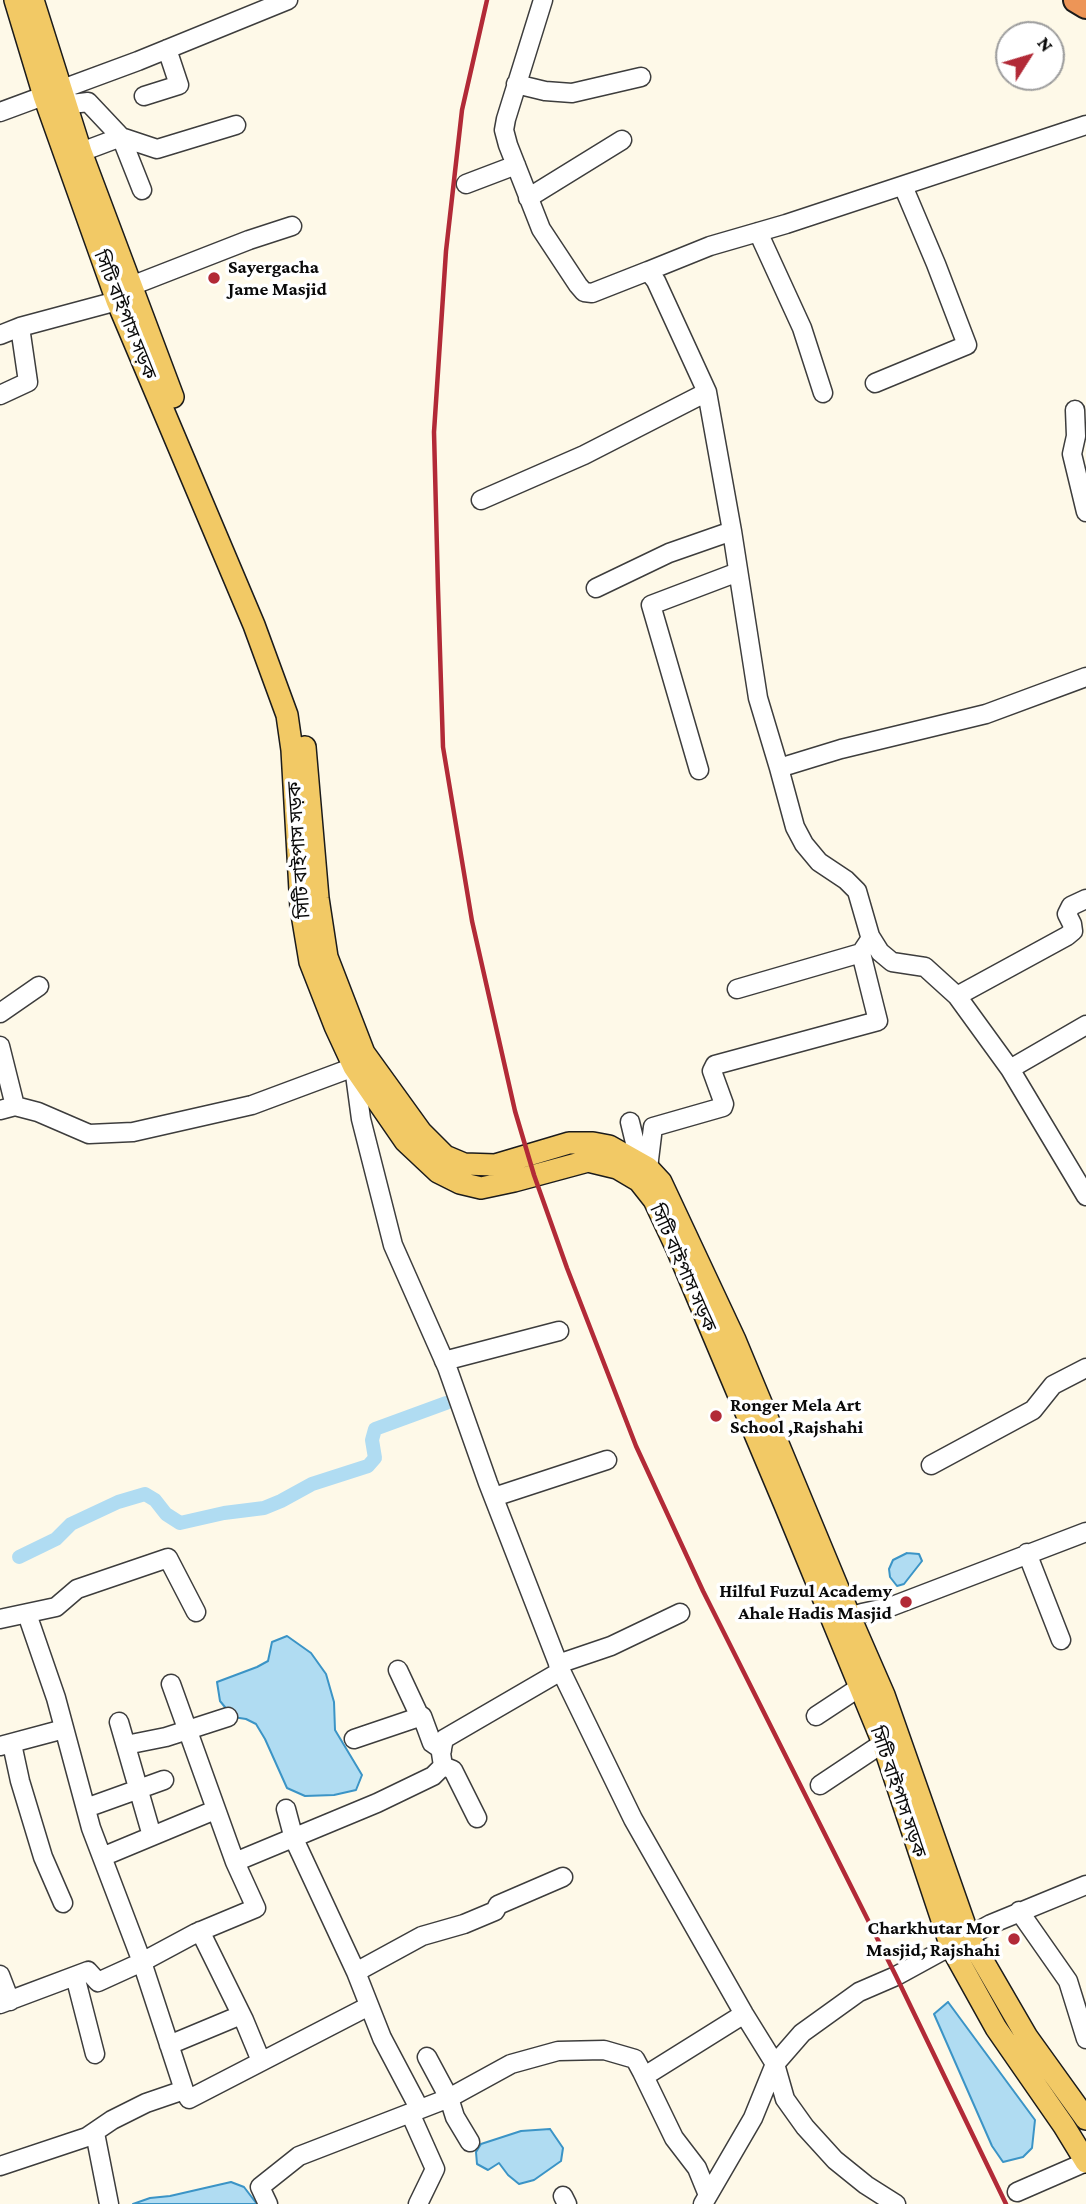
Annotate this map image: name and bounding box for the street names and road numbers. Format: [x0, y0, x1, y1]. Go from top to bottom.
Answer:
street label: সিটি বাইপাস সড়ক [89, 247, 161, 383]
street label: সিটি বাইপাস সড়ক [283, 781, 315, 919]
street label: সিটি বাইপাস সড়ক [645, 1201, 721, 1335]
street label: সিটি বাইপাস সড়ক [865, 1723, 931, 1861]

